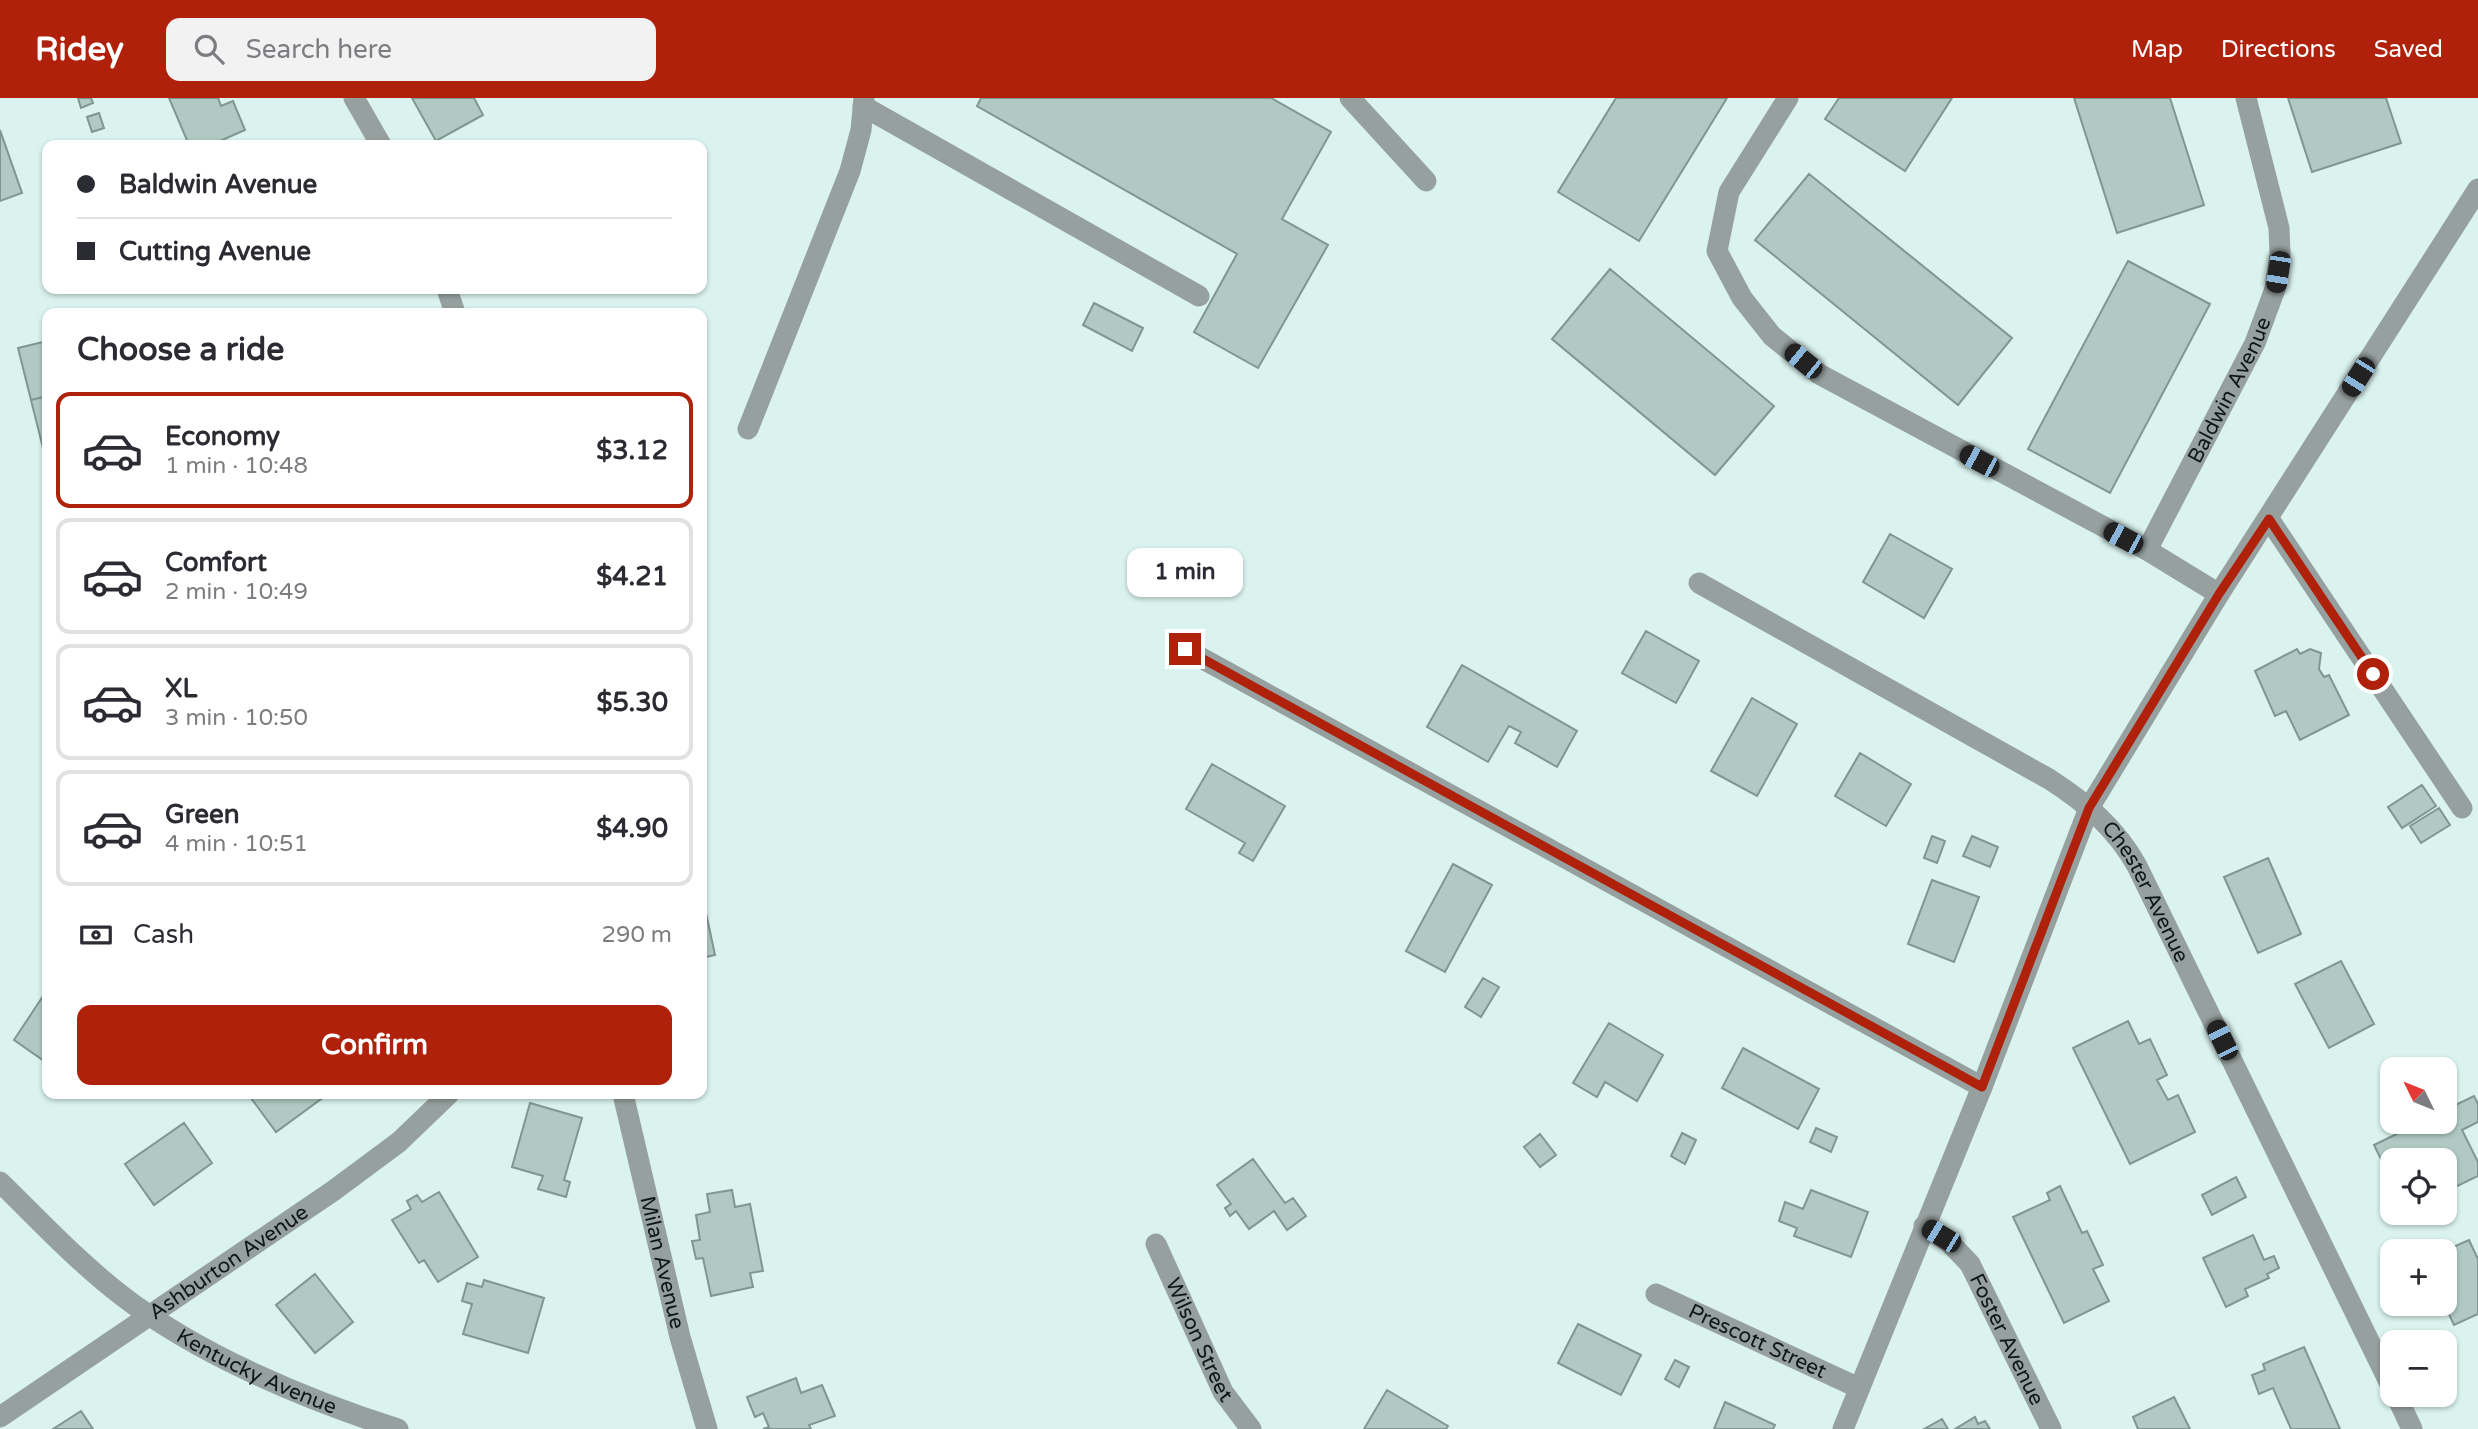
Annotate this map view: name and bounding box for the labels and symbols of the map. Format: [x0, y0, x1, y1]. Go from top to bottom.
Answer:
car [2265, 250, 2292, 294]
street label: Baldwin Avenue [2182, 314, 2276, 467]
car [1781, 340, 1826, 382]
car [2338, 354, 2379, 400]
car [1956, 442, 2003, 480]
car [2100, 519, 2147, 557]
callout: 1 min [1127, 547, 1243, 596]
route end [1169, 633, 1201, 665]
route start [2357, 658, 2389, 690]
street label: Chester Avenue [2097, 816, 2195, 967]
car [2204, 1017, 2241, 1063]
north arrow [2380, 1057, 2457, 1134]
street label: Milan Avenue [635, 1193, 690, 1332]
street label: Ashburton Avenue [144, 1199, 313, 1325]
car [1918, 1216, 1965, 1256]
street label: Foster Avenue [1964, 1270, 2050, 1409]
street label: Wilson Street [1161, 1274, 1238, 1407]
street label: Prescott Street [1685, 1298, 1831, 1384]
street label: Kentucky Avenue [172, 1323, 340, 1419]

